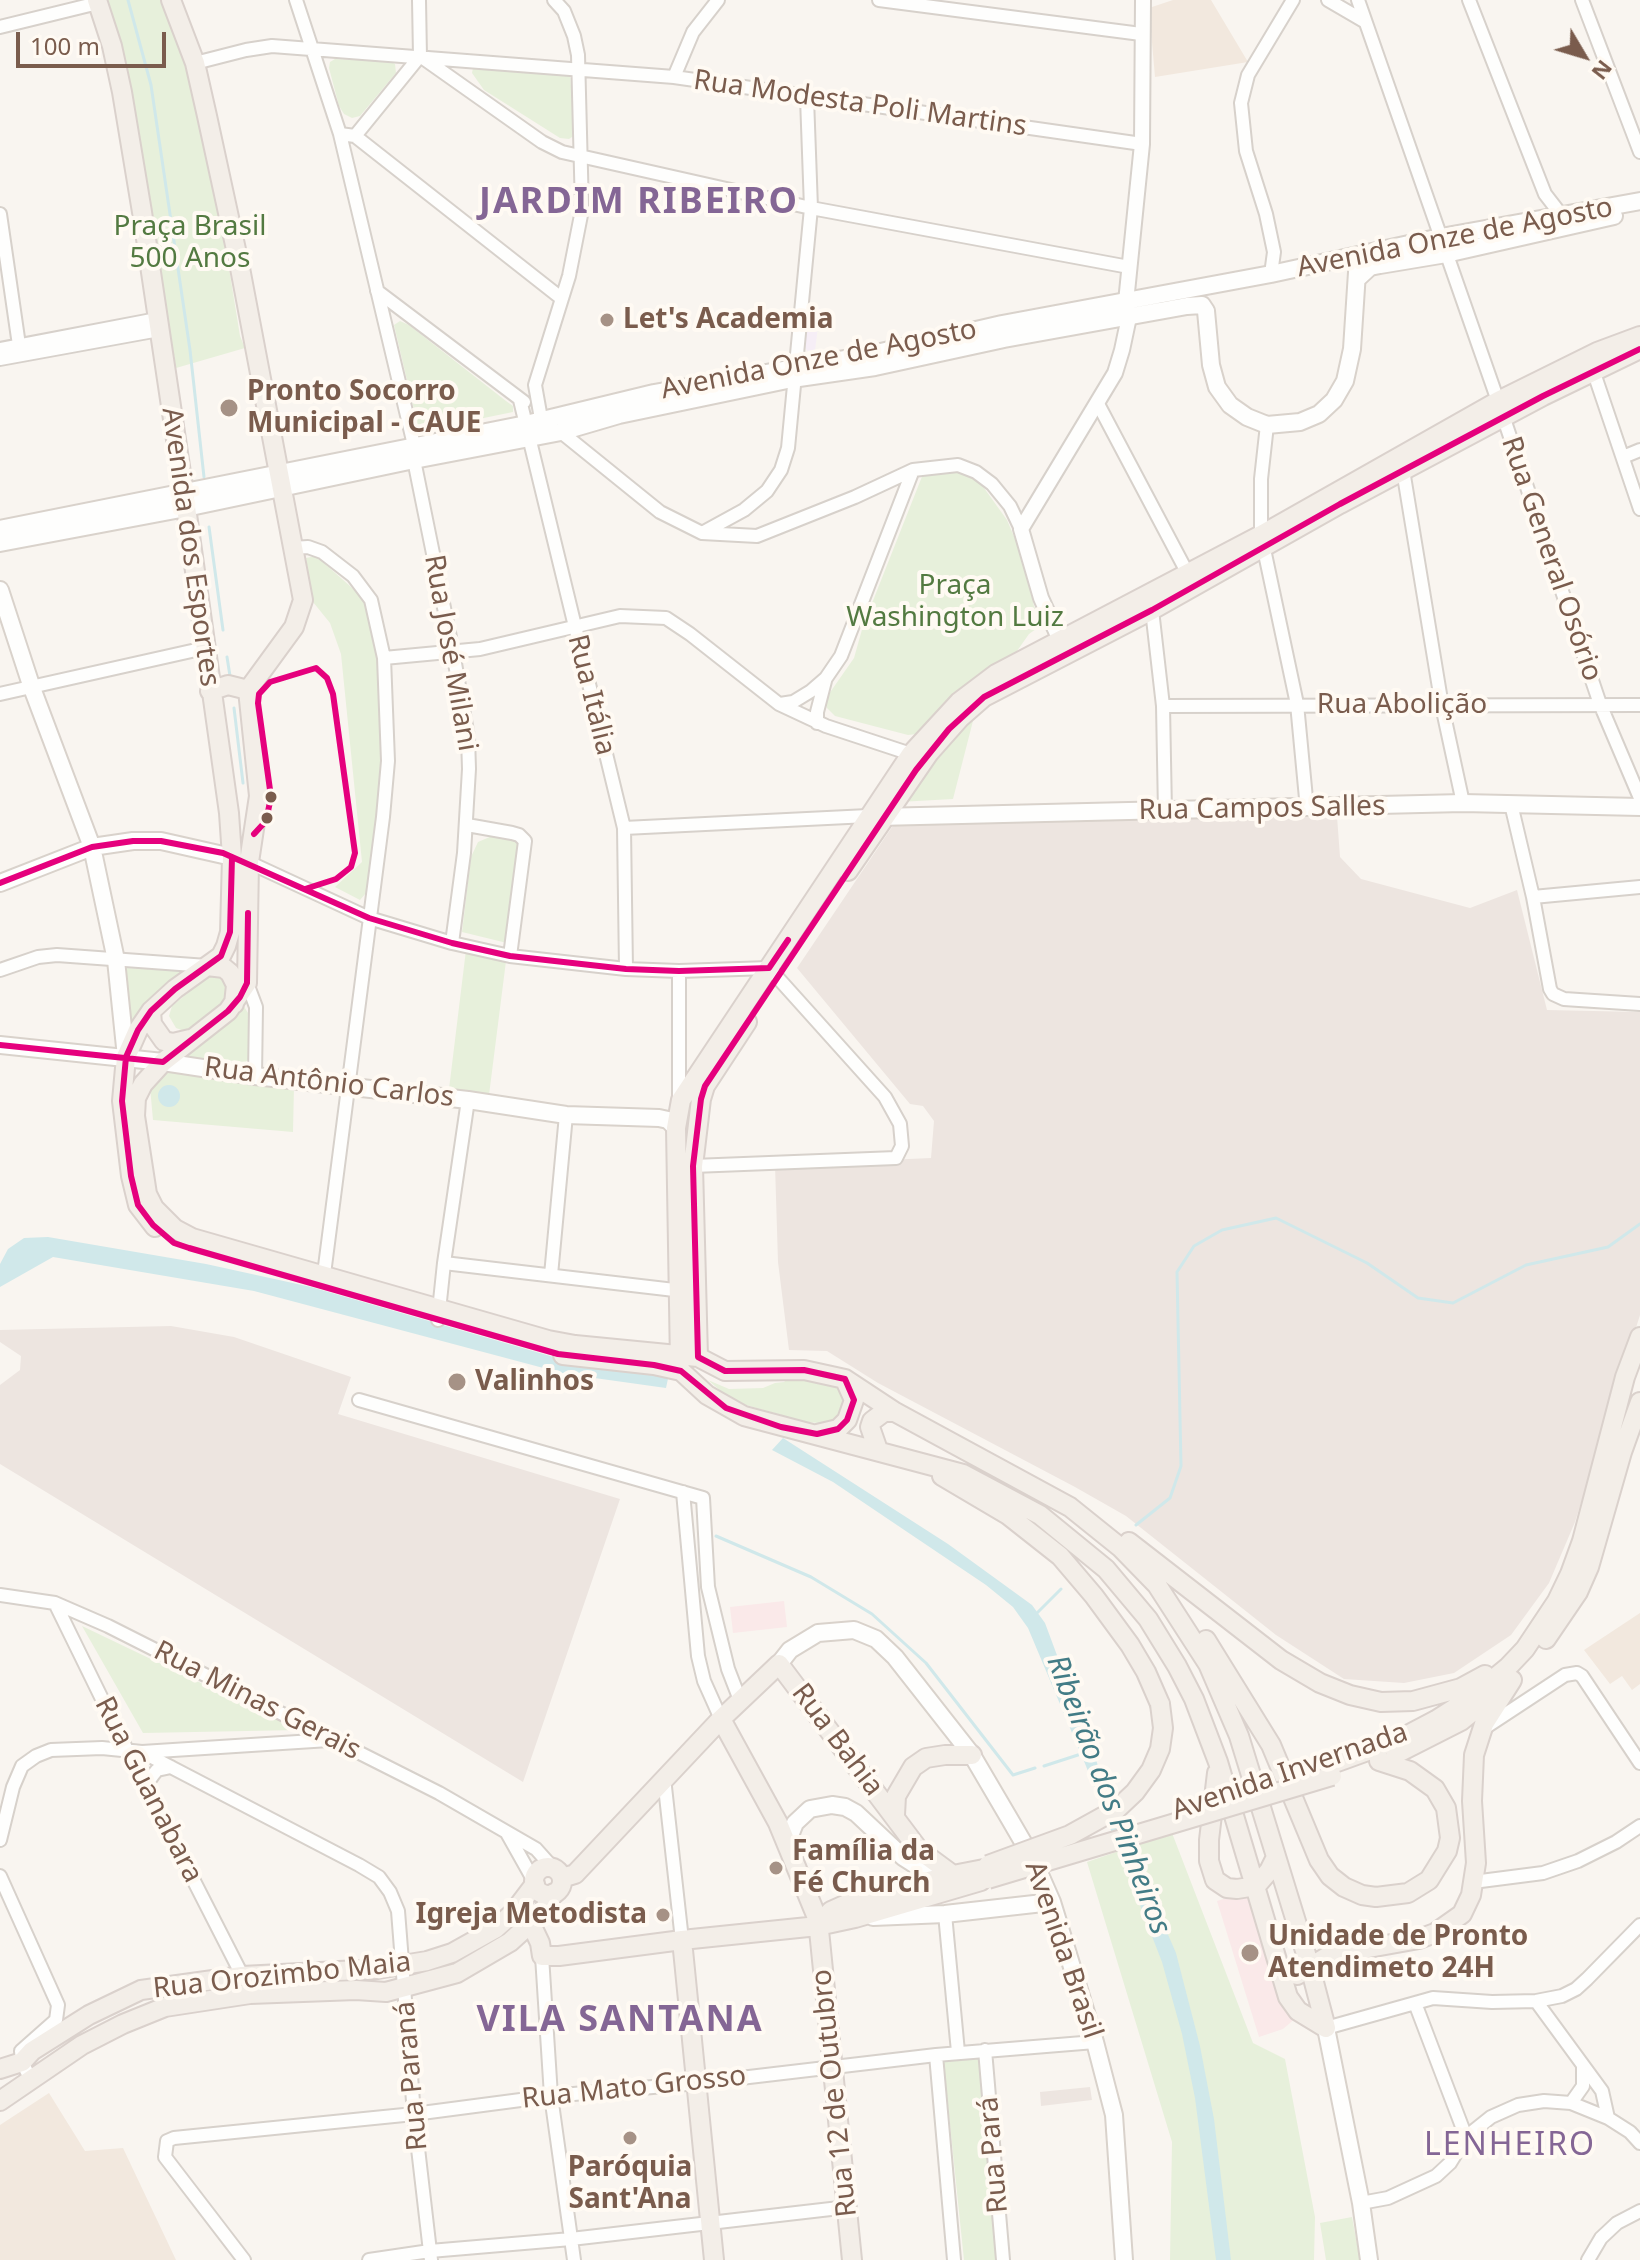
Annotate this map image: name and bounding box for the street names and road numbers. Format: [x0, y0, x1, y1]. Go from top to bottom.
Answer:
street label: Rua Modesta Poli Martins [691, 64, 1029, 144]
street label: Avenida Onze de Agosto [1294, 191, 1616, 285]
street label: Avenida Onze de Agosto [658, 313, 980, 407]
street label: Avenida dos Esportes [154, 405, 226, 689]
street label: Rua General Osório [1493, 432, 1609, 686]
street label: Rua José Milani [416, 552, 484, 754]
street label: Rua Itália [560, 631, 622, 759]
street label: Rua Abolição [1317, 688, 1487, 722]
street label: Rua Campos Salles [1138, 790, 1386, 828]
street label: Rua Antônio Carlos [202, 1051, 456, 1115]
street label: Rua Minas Gerais [148, 1634, 366, 1768]
street label: Rua Bahia [784, 1677, 890, 1803]
street label: Rua Guanabara [87, 1692, 209, 1888]
street label: Avenida Invernada [1168, 1716, 1412, 1828]
street label: Avenida Brasil [1017, 1857, 1109, 2043]
street label: Rua Orozimbo Maia [151, 1946, 413, 2006]
street label: Rua 12 de Outubro [805, 1967, 865, 2219]
street label: Rua Paraná [389, 2000, 435, 2152]
street label: Rua Mato Grosso [520, 2060, 748, 2116]
street label: Rua Pará [972, 2095, 1016, 2215]

